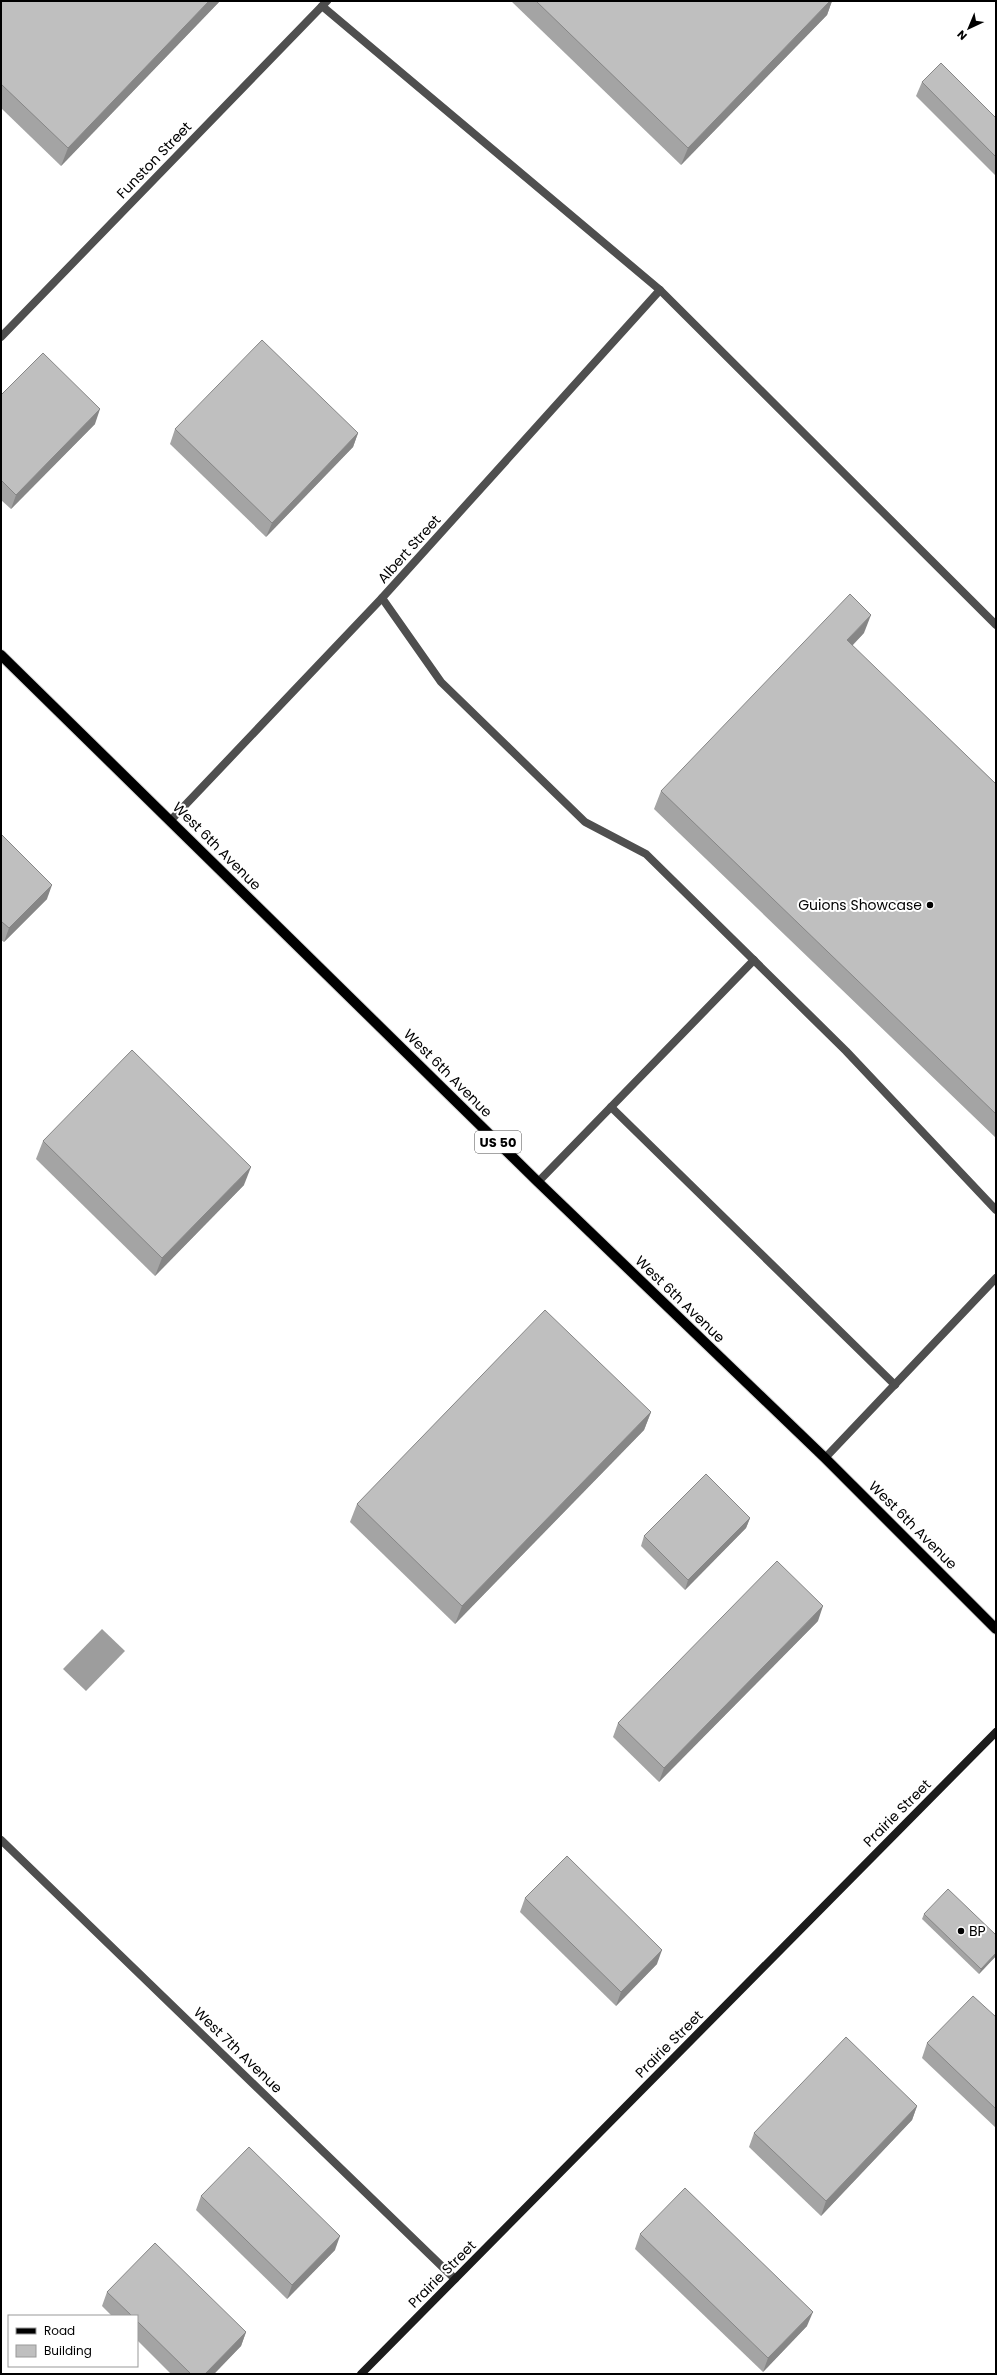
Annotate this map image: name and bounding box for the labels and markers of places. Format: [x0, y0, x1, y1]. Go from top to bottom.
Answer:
place label: Guions Showcase [798, 895, 922, 915]
marker: Guions Showcase [925, 900, 935, 910]
place label: BP [969, 1921, 986, 1941]
marker: BP [956, 1926, 966, 1936]

